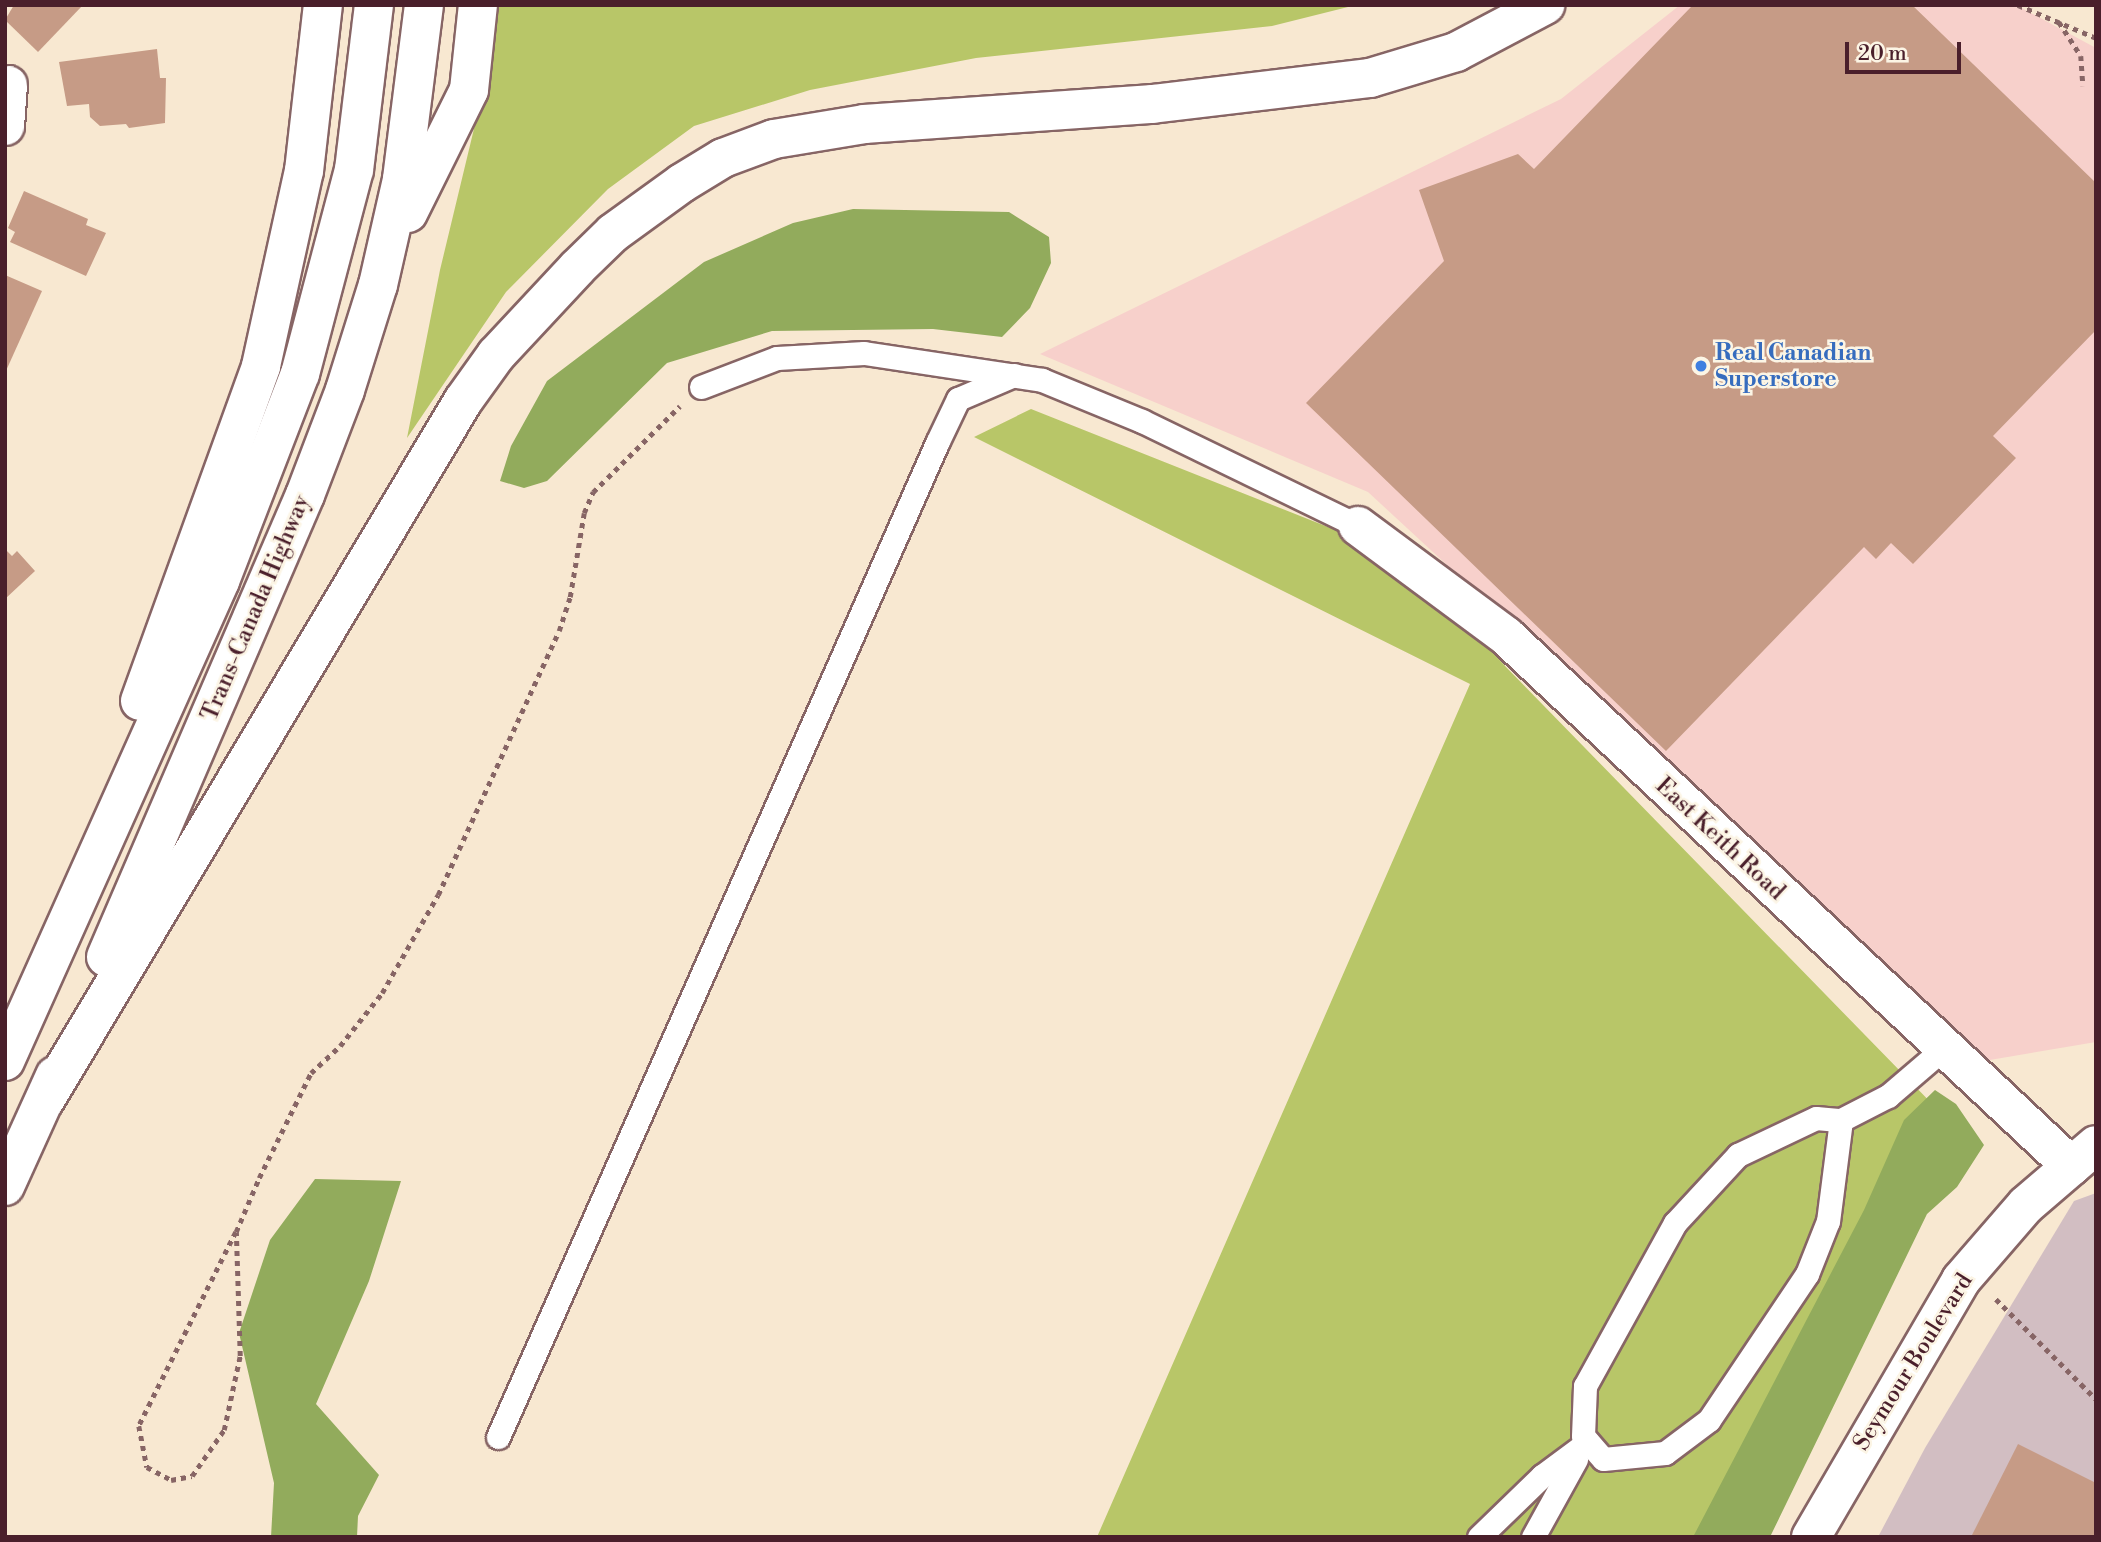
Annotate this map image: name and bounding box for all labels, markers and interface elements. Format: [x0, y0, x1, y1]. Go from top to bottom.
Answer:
scale bar [1849, 28, 1965, 72]
text: 20 m [1858, 41, 1907, 67]
place label: Real Canadian Superstore [1715, 339, 1871, 393]
marker: Real Canadian Superstore [1693, 358, 1709, 374]
street label: Trans-Canada Highway [196, 491, 316, 725]
street label: East Keith Road [1650, 772, 1790, 906]
street label: Seymour Boulevard [1847, 1269, 1979, 1455]

